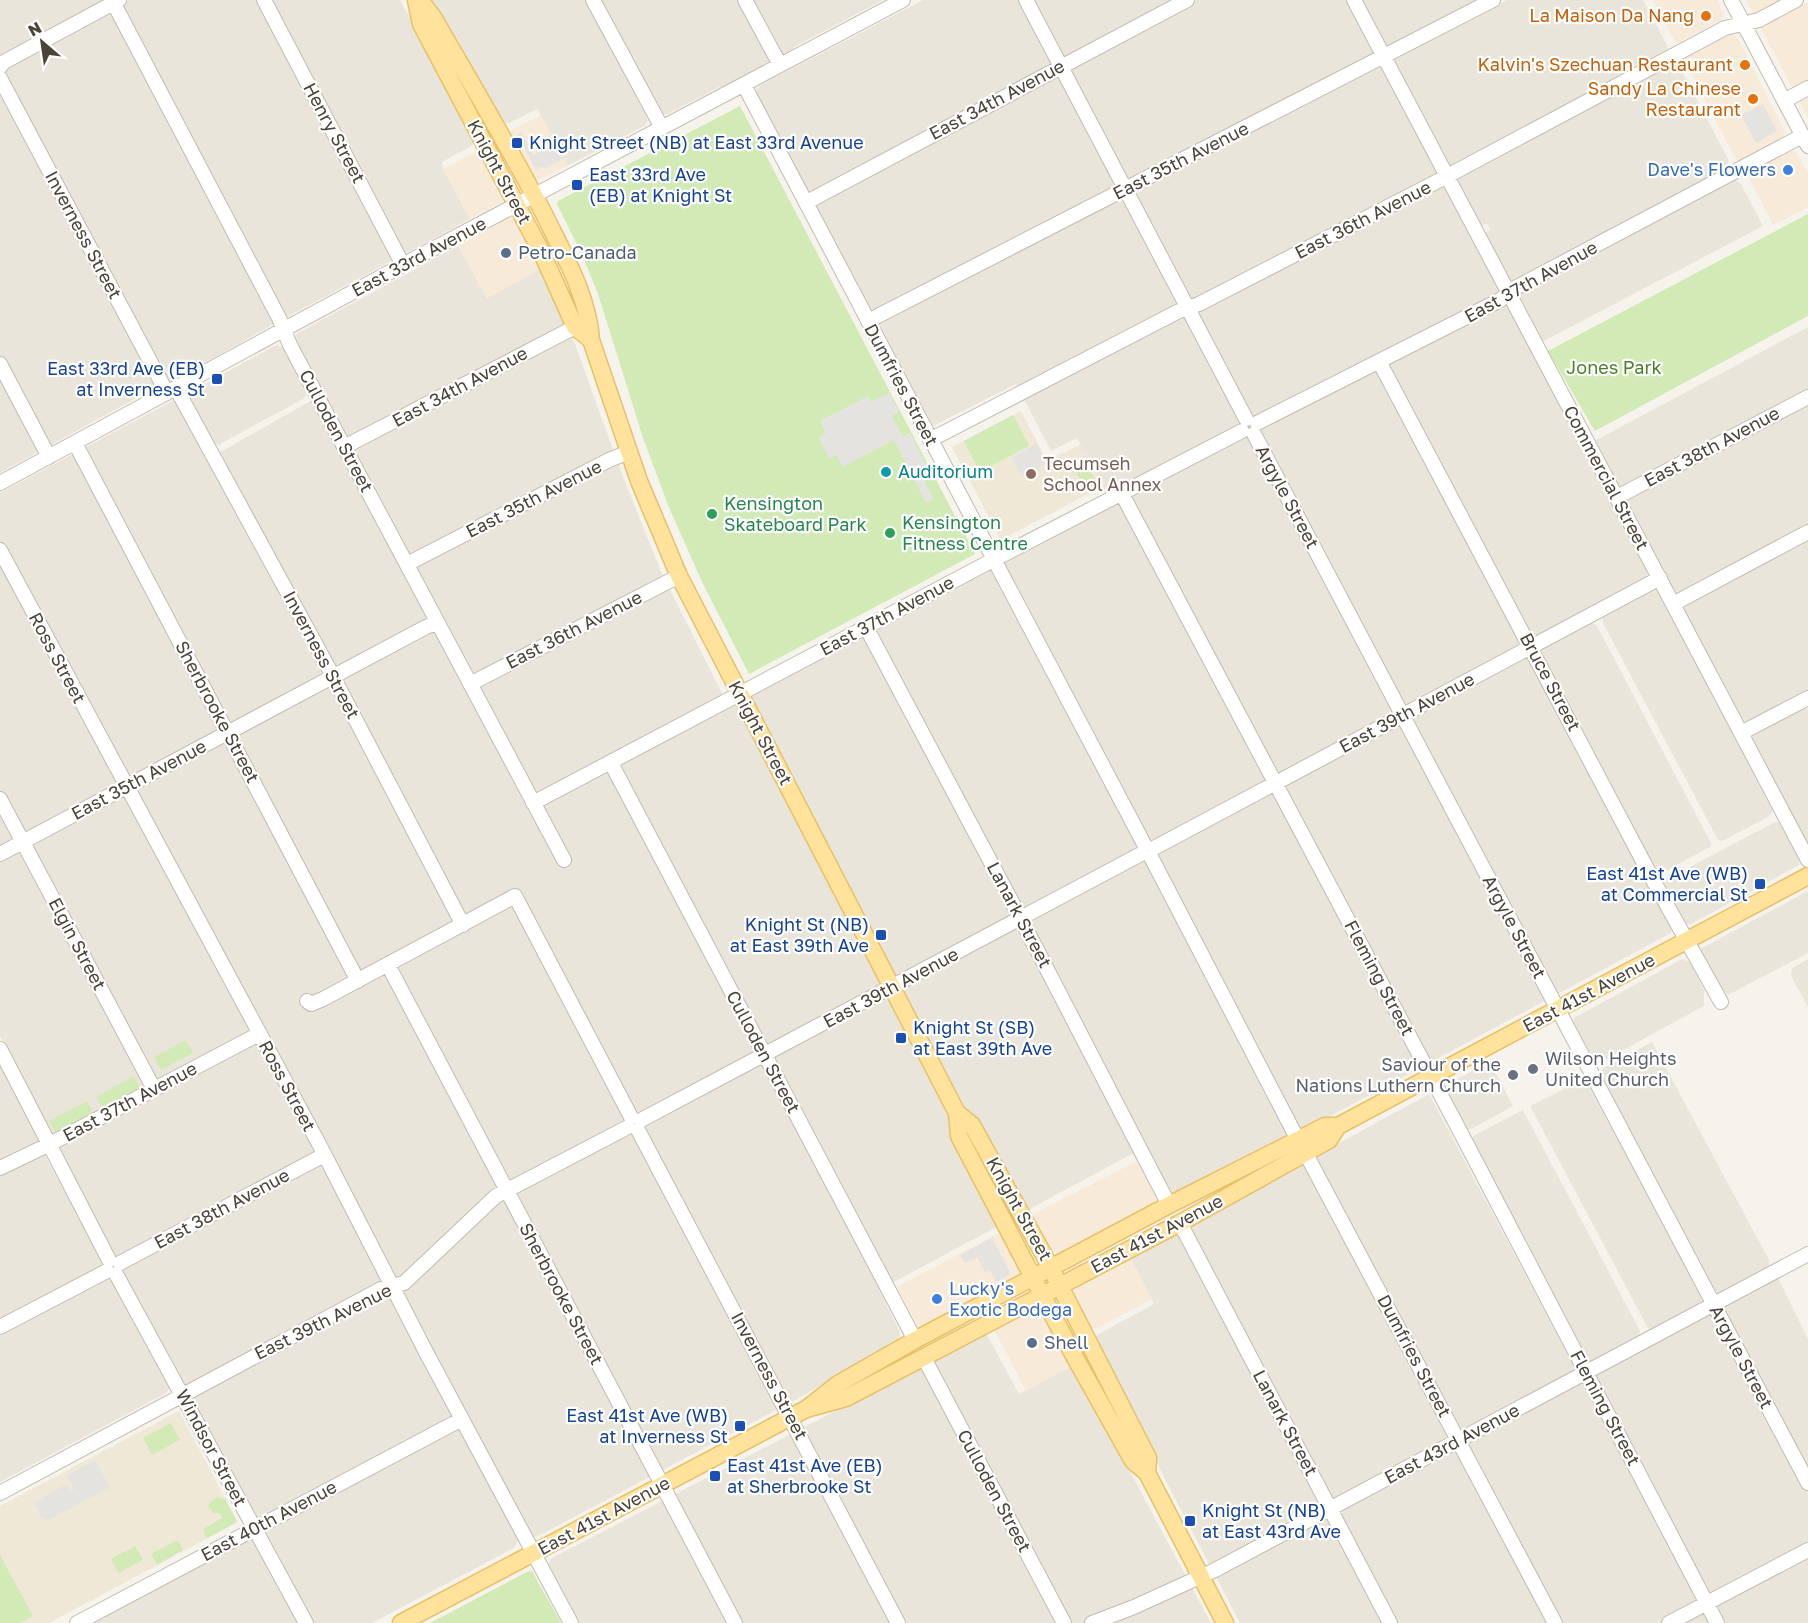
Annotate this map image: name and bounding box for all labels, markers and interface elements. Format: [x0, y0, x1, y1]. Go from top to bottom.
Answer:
place label: La Maison Da Nang [1529, 4, 1694, 26]
marker: La Maison Da Nang [1699, 9, 1713, 23]
north arrow [12, 12, 72, 72]
text: N [25, 17, 45, 41]
place label: Kalvin's Szechuan Restaurant [1478, 53, 1733, 75]
street label: East 34th Avenue [925, 54, 1068, 144]
marker: Kalvin's Szechuan Restaurant [1738, 58, 1752, 72]
place label: Sandy La Chinese Restaurant [1588, 77, 1741, 120]
street label: Henry Street [299, 79, 371, 187]
marker: Sandy La Chinese Restaurant [1746, 92, 1760, 106]
street label: Knight Street [463, 115, 537, 228]
street label: East 35th Avenue [1109, 116, 1252, 204]
place label: Knight Street (NB) at East 33rd Avenue [529, 131, 864, 153]
marker: Knight Street (NB) at East 33rd Avenue [510, 136, 524, 150]
place label: Dave's Flowers [1647, 158, 1776, 180]
place label: East 33rd Ave (EB) at Knight St [589, 163, 732, 206]
marker: Dave's Flowers [1781, 163, 1795, 177]
street label: Inverness Street [41, 167, 127, 302]
street label: East 36th Avenue [1291, 175, 1434, 263]
marker: East 33rd Ave (EB) at Knight St [570, 178, 584, 192]
street label: East 33rd Avenue [347, 211, 490, 301]
street label: East 37th Avenue [1460, 235, 1601, 327]
place label: Petro-Canada [518, 241, 637, 263]
marker: Petro-Canada [499, 246, 513, 260]
street label: Dumfries Street [860, 320, 943, 450]
street label: East 34th Avenue [388, 341, 531, 431]
park label: Jones Park [1566, 356, 1662, 378]
place label: East 33rd Ave (EB) at Inverness St [47, 357, 205, 400]
street label: Culloden Street [295, 365, 378, 496]
marker: East 33rd Ave (EB) at Inverness St [210, 372, 224, 386]
street label: Commercial Street [1559, 401, 1654, 554]
street label: East 38th Avenue [1640, 401, 1783, 491]
street label: Argyle Street [1251, 441, 1324, 552]
place label: Tecumseh School Annex [1043, 452, 1162, 495]
street label: East 35th Avenue [462, 454, 605, 542]
place label: Auditorium [898, 460, 993, 482]
marker: Auditorium [879, 465, 893, 479]
marker: Tecumseh School Annex [1024, 467, 1038, 481]
place label: Kensington Skateboard Park [724, 492, 867, 535]
marker: Kensington Skateboard Park [705, 507, 719, 521]
place label: Kensington Fitness Centre [902, 511, 1028, 554]
marker: Kensington Fitness Centre [883, 526, 897, 540]
street label: East 37th Avenue [816, 571, 957, 660]
street label: East 36th Avenue [502, 585, 645, 673]
street label: Inverness Street [279, 587, 365, 722]
street label: Ross Street [25, 608, 91, 707]
street label: Bruce Street [1516, 629, 1586, 734]
street label: Sherbrooke Street [171, 637, 265, 786]
street label: East 39th Avenue [1335, 667, 1478, 757]
street label: Knight Street [724, 676, 798, 789]
street label: East 35th Avenue [67, 734, 210, 824]
street label: Lanark Street [983, 858, 1057, 971]
place label: East 41st Ave (WB) at Commercial St [1586, 862, 1748, 905]
street label: Argyle Street [1478, 871, 1551, 982]
marker: East 41st Ave (WB) at Commercial St [1753, 877, 1767, 891]
street label: Elgin Street [44, 894, 111, 993]
place label: Knight St (NB) at East 39th Ave [730, 913, 869, 956]
street label: Fleming Street [1340, 916, 1420, 1039]
marker: Knight St (NB) at East 39th Ave [874, 928, 888, 942]
street label: East 39th Avenue [819, 942, 962, 1032]
street label: East 41st Avenue [1519, 948, 1658, 1036]
street label: Culloden Street [722, 986, 805, 1117]
place label: Knight St (SB) at East 39th Ave [913, 1016, 1052, 1059]
marker: Knight St (SB) at East 39th Ave [894, 1031, 908, 1045]
street label: Ross Street [255, 1036, 321, 1135]
place label: Wilson Heights United Church [1545, 1047, 1676, 1090]
place label: Saviour of the Nations Luthern Church [1295, 1053, 1501, 1096]
street label: East 37th Avenue [59, 1057, 200, 1146]
marker: Wilson Heights United Church [1526, 1062, 1540, 1076]
marker: Saviour of the Nations Luthern Church [1506, 1068, 1520, 1082]
street label: Knight Street [982, 1153, 1057, 1264]
street label: East 38th Avenue [150, 1163, 293, 1253]
street label: East 41st Avenue [1087, 1189, 1226, 1277]
street label: Sherbrooke Street [515, 1219, 609, 1368]
place label: Lucky's Exotic Bodega [949, 1277, 1072, 1320]
street label: East 39th Avenue [250, 1278, 395, 1364]
street label: Dumfries Street [1373, 1291, 1456, 1421]
marker: Lucky's Exotic Bodega [930, 1292, 944, 1306]
street label: Argyle Street [1705, 1301, 1778, 1412]
street label: Inverness Street [727, 1308, 813, 1443]
place label: Shell [1044, 1331, 1089, 1353]
marker: Shell [1025, 1336, 1039, 1350]
street label: Fleming Street [1566, 1346, 1646, 1469]
street label: Lanark Street [1249, 1366, 1323, 1479]
street label: Windsor Street [172, 1385, 252, 1510]
street label: East 43rd Avenue [1380, 1398, 1523, 1488]
place label: East 41st Ave (WB) at Inverness St [566, 1404, 728, 1447]
marker: East 41st Ave (WB) at Inverness St [733, 1419, 747, 1433]
street label: Culloden Street [953, 1425, 1036, 1556]
place label: East 41st Ave (EB) at Sherbrooke St [727, 1454, 883, 1497]
marker: East 41st Ave (EB) at Sherbrooke St [708, 1469, 722, 1483]
street label: East 41st Avenue [534, 1471, 673, 1559]
street label: East 40th Avenue [197, 1475, 340, 1565]
place label: Knight St (NB) at East 43rd Ave [1202, 1499, 1341, 1542]
marker: Knight St (NB) at East 43rd Ave [1183, 1514, 1197, 1528]

